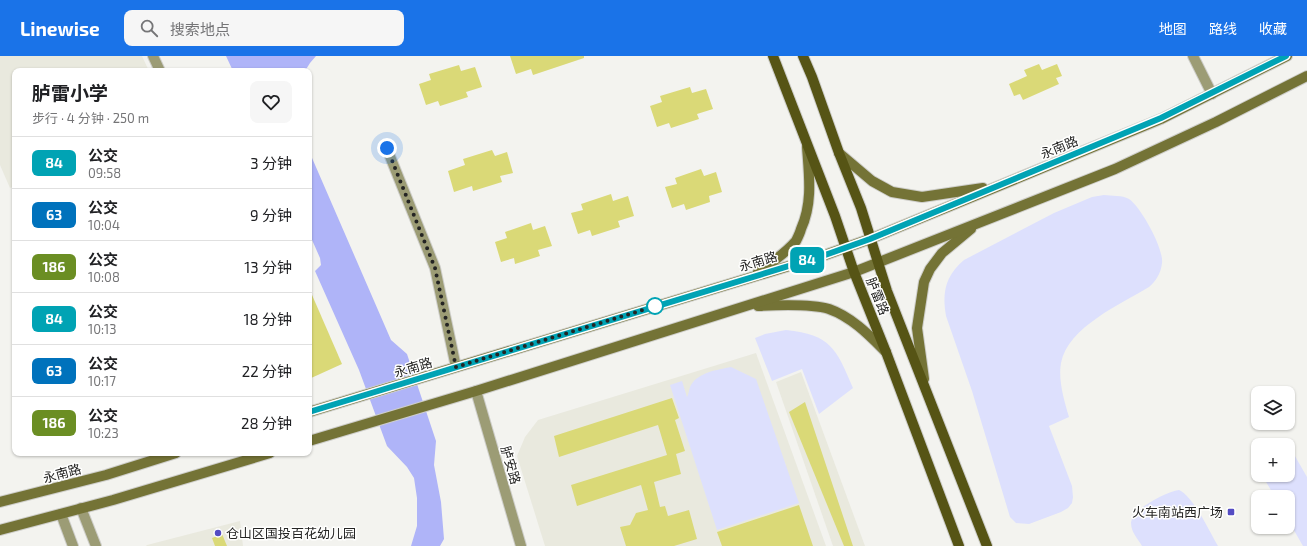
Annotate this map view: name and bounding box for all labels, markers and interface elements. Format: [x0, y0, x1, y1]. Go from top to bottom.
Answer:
search box [124, 10, 404, 46]
text: Linewise [20, 17, 100, 40]
icon: search [138, 17, 160, 39]
text: 搜索地点 [170, 20, 230, 38]
text: 地图 [1159, 20, 1187, 37]
text: 路线 [1209, 20, 1237, 37]
text: 收藏 [1259, 20, 1287, 37]
text: 胪雷小学 [32, 81, 108, 104]
button: heart [250, 81, 292, 123]
text: 步行 · 4 分钟 · 250 m [32, 110, 149, 126]
street label: 永南路 [1038, 132, 1080, 162]
your location [377, 138, 397, 158]
text: 公交 [88, 146, 118, 164]
text: 84 [45, 154, 63, 171]
text: 3 分钟 [250, 154, 292, 172]
text: 09:58 [88, 165, 121, 181]
text: 公交 [88, 198, 118, 216]
text: 63 [46, 206, 62, 223]
text: 9 分钟 [250, 206, 292, 224]
text: 10:04 [88, 217, 120, 233]
line badge: 84 [789, 247, 825, 273]
street label: 永南路 [737, 248, 779, 274]
text: 公交 [88, 250, 118, 268]
text: 84 [798, 251, 816, 268]
text: 186 [42, 258, 66, 275]
text: 13 分钟 [244, 258, 292, 276]
text: 10:08 [88, 269, 120, 285]
street label: 胪雷路 [863, 275, 893, 317]
unlabelled marker [646, 297, 664, 315]
text: 公交 [88, 302, 118, 320]
text: 84 [45, 310, 63, 327]
text: 18 分钟 [244, 310, 292, 328]
text: 10:13 [88, 321, 116, 337]
text: 公交 [88, 354, 118, 372]
street label: 永南路 [392, 354, 434, 380]
text: 63 [46, 362, 62, 379]
text: 22 分钟 [242, 362, 292, 380]
text: 10:17 [88, 373, 116, 389]
map controls [1251, 386, 1295, 534]
button: layers [1251, 386, 1295, 430]
text: 公交 [88, 406, 118, 424]
text: 186 [42, 414, 66, 431]
text: 28 分钟 [241, 414, 292, 432]
text: 10:23 [88, 425, 119, 441]
button: + [1251, 438, 1295, 482]
street label: 胪安路 [498, 444, 524, 486]
street label: 永南路 [41, 460, 83, 486]
button: − [1251, 490, 1295, 534]
place label: 火车南站西广场 [1132, 504, 1223, 520]
marker: 火车南站西广场 [1226, 507, 1236, 517]
place label: 仓山区国投百花幼儿园 [226, 525, 356, 541]
marker: 仓山区国投百花幼儿园 [213, 528, 223, 538]

